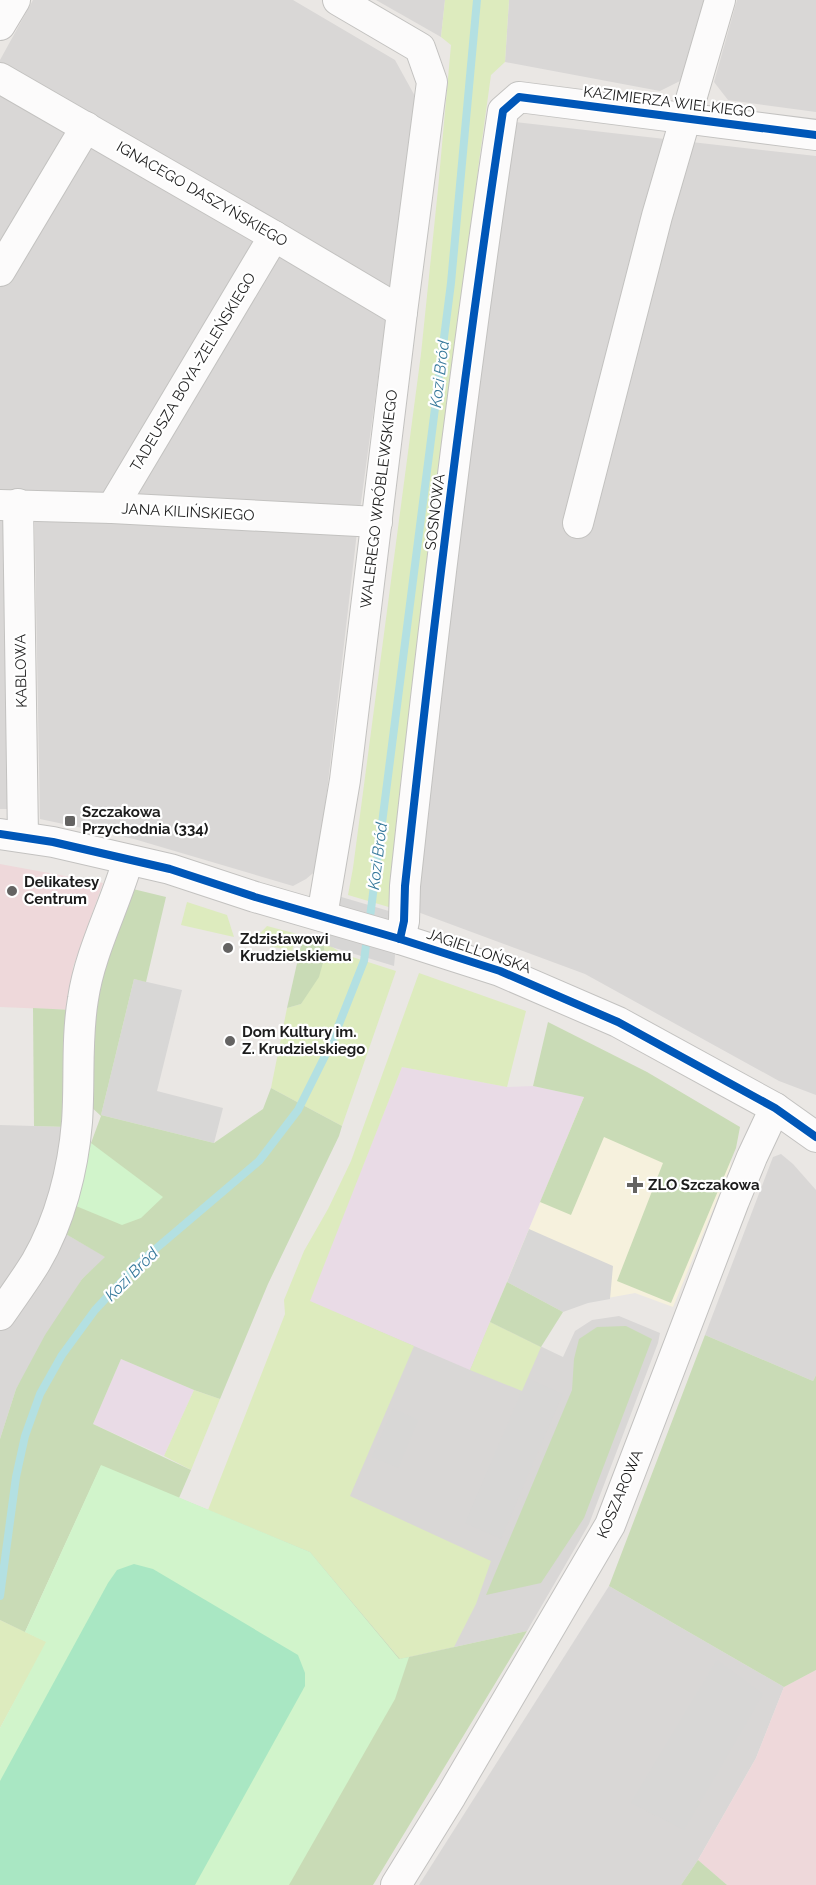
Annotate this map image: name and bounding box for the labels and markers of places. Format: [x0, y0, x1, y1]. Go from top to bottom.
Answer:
place label: Szczakowa Przychodnia (334) [82, 803, 209, 838]
marker: Szczakowa Przychodnia (334) [63, 814, 77, 828]
place label: Delikatesy Centrum [24, 873, 100, 908]
marker: Delikatesy Centrum [5, 884, 19, 898]
place label: Zdzisławowi Krudzielskiemu [240, 930, 352, 965]
marker: Zdzisławowi Krudzielskiemu [221, 941, 235, 955]
place label: Dom Kultury im. Z. Krudzielskiego [242, 1023, 365, 1058]
marker: Dom Kultury im. Z. Krudzielskiego [223, 1034, 237, 1048]
marker: ZLO Szczakowa [626, 1176, 644, 1194]
place label: ZLO Szczakowa [648, 1176, 760, 1194]

